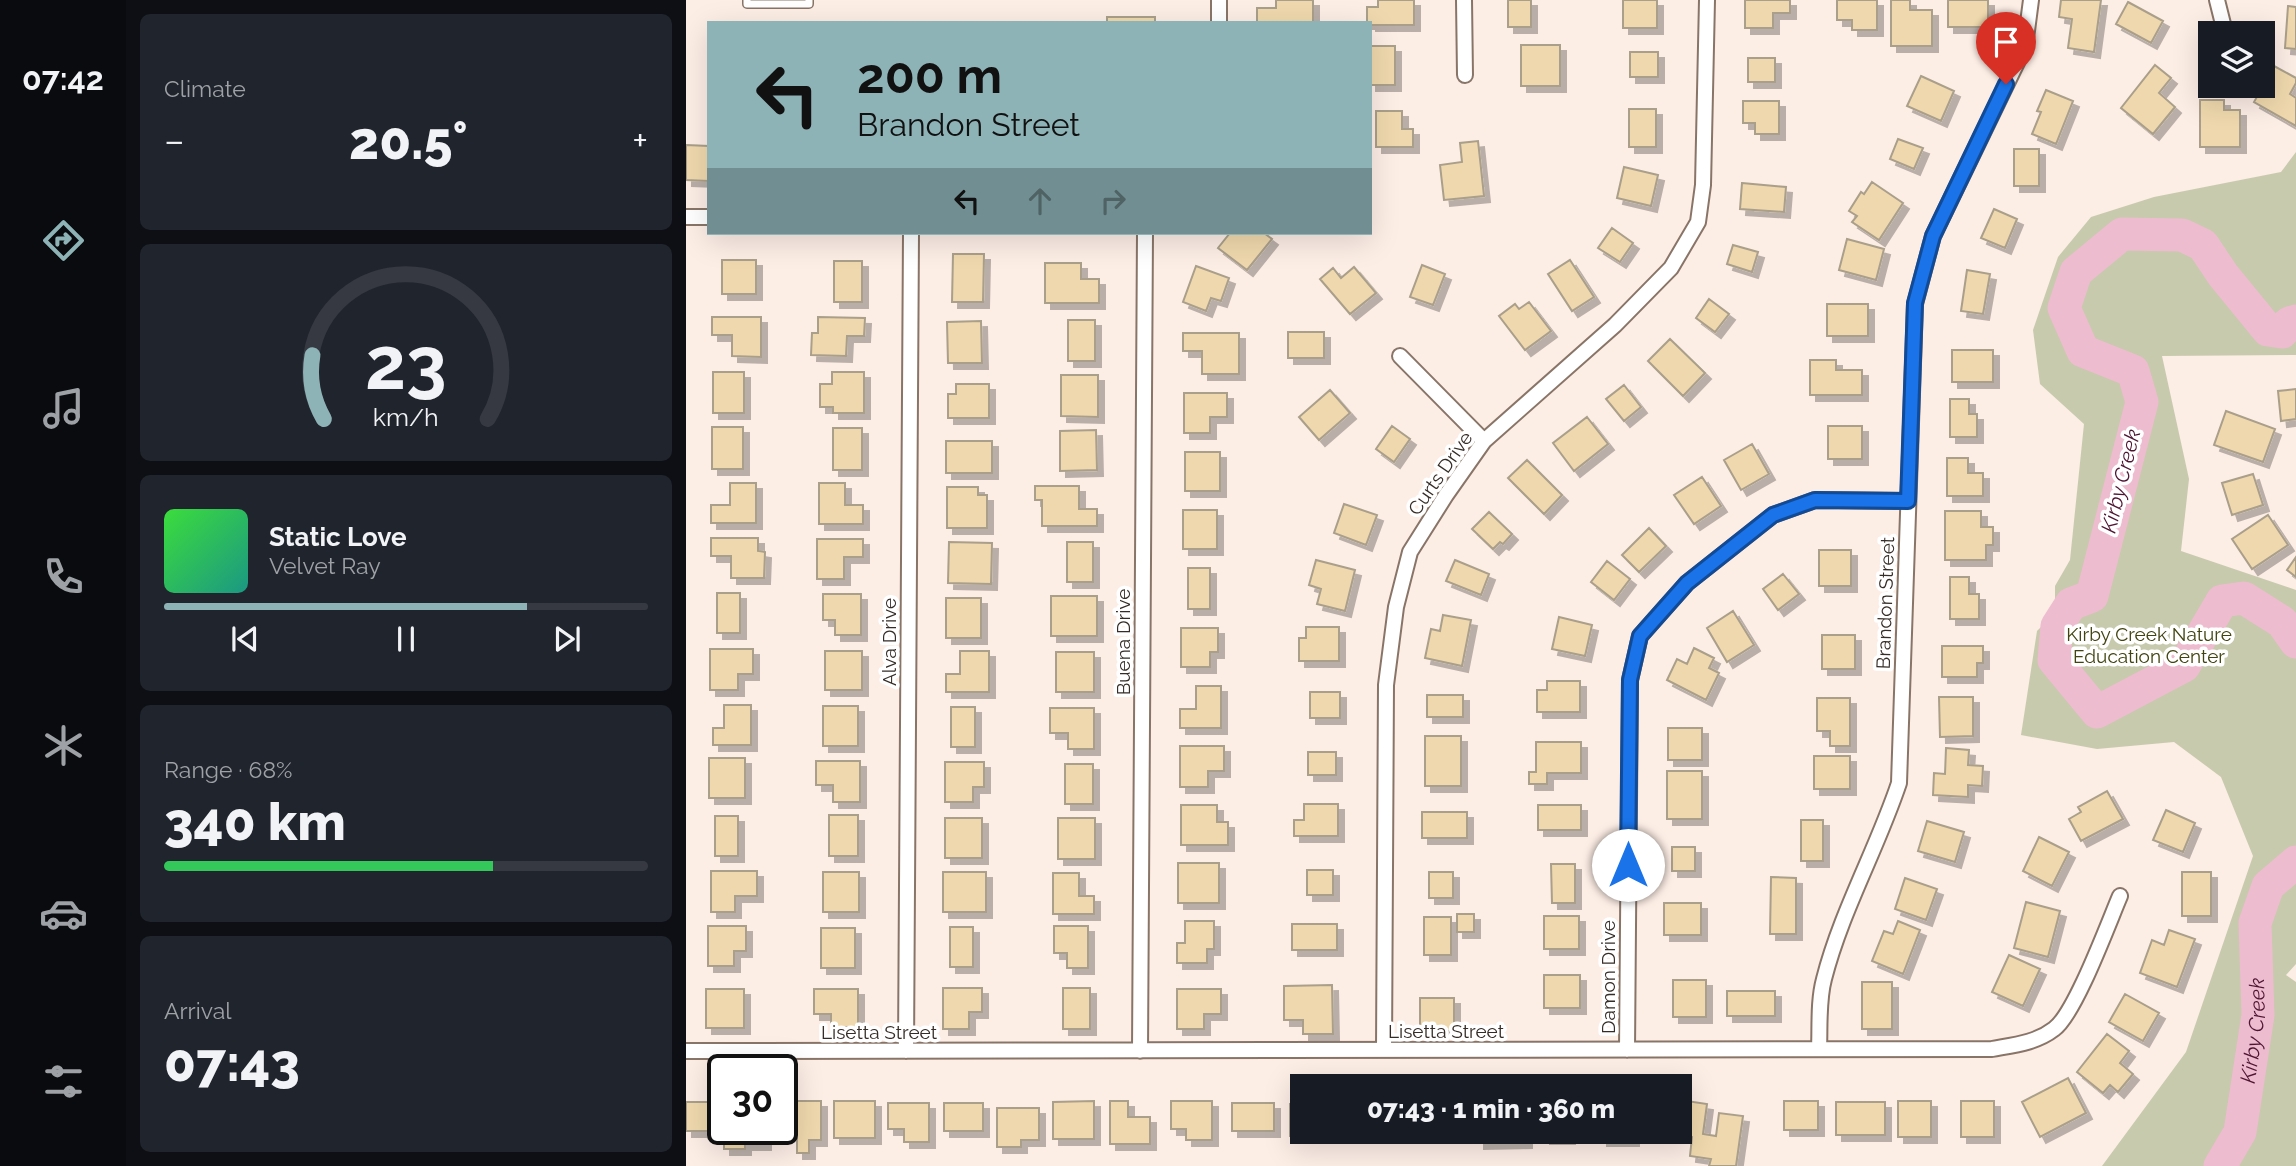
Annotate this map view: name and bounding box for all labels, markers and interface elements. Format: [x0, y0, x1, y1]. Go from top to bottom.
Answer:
pin [1976, 12.0, 2036, 84]
map controls [2198, 21, 2275, 98]
button: layers [2198, 21, 2275, 98]
icon: arrive [1987, 23, 2025, 61]
text: 200 m [857, 47, 1002, 104]
icon: left [742, 49, 833, 140]
text: 07:42 [22, 60, 104, 97]
text: Climate [164, 75, 246, 102]
text: Brandon Street [857, 106, 1080, 143]
text: 20.5° [349, 110, 468, 171]
text: − [164, 118, 184, 163]
text: + [632, 118, 648, 163]
icon: left [948, 182, 986, 220]
icon: ahead [1021, 182, 1059, 220]
icon: right [1094, 182, 1132, 220]
icon: directions [39, 216, 88, 265]
text: 23 [365, 321, 447, 406]
icon: music [39, 384, 88, 433]
text: km/h [373, 401, 439, 431]
water label: Kirby Creek [2096, 426, 2145, 535]
street label: Curts Drive [1403, 427, 1477, 519]
text: Static Love [269, 522, 407, 552]
street label: Brandon Street [1872, 536, 1898, 670]
icon: phone [39, 552, 88, 601]
text: Velvet Ray [269, 552, 381, 579]
street label: Buena Drive [1112, 589, 1134, 695]
street label: Alva Drive [878, 598, 900, 686]
icon: previous [226, 620, 264, 658]
icon: pause [387, 620, 425, 658]
icon: next [548, 620, 586, 658]
park label: Kirby Creek Nature Education Center [2066, 623, 2232, 667]
icon: climate [39, 721, 88, 770]
text: Range · 68% [164, 756, 293, 783]
text: 340 km [164, 791, 346, 852]
position arrow [1591, 828, 1665, 902]
icon: car [39, 889, 88, 938]
street label: Damon Drive [1597, 920, 1619, 1034]
water label: Kirby Creek [2235, 977, 2270, 1085]
text: Arrival [164, 997, 231, 1024]
street label: Lisetta Street [1388, 1020, 1505, 1042]
street label: Lisetta Street [821, 1021, 938, 1043]
text: 07:43 [164, 1032, 300, 1093]
speed limit sign: 30 [707, 1054, 798, 1145]
icon: filters [39, 1057, 88, 1106]
text: 07:43 · 1 min · 360 m [1367, 1094, 1615, 1124]

